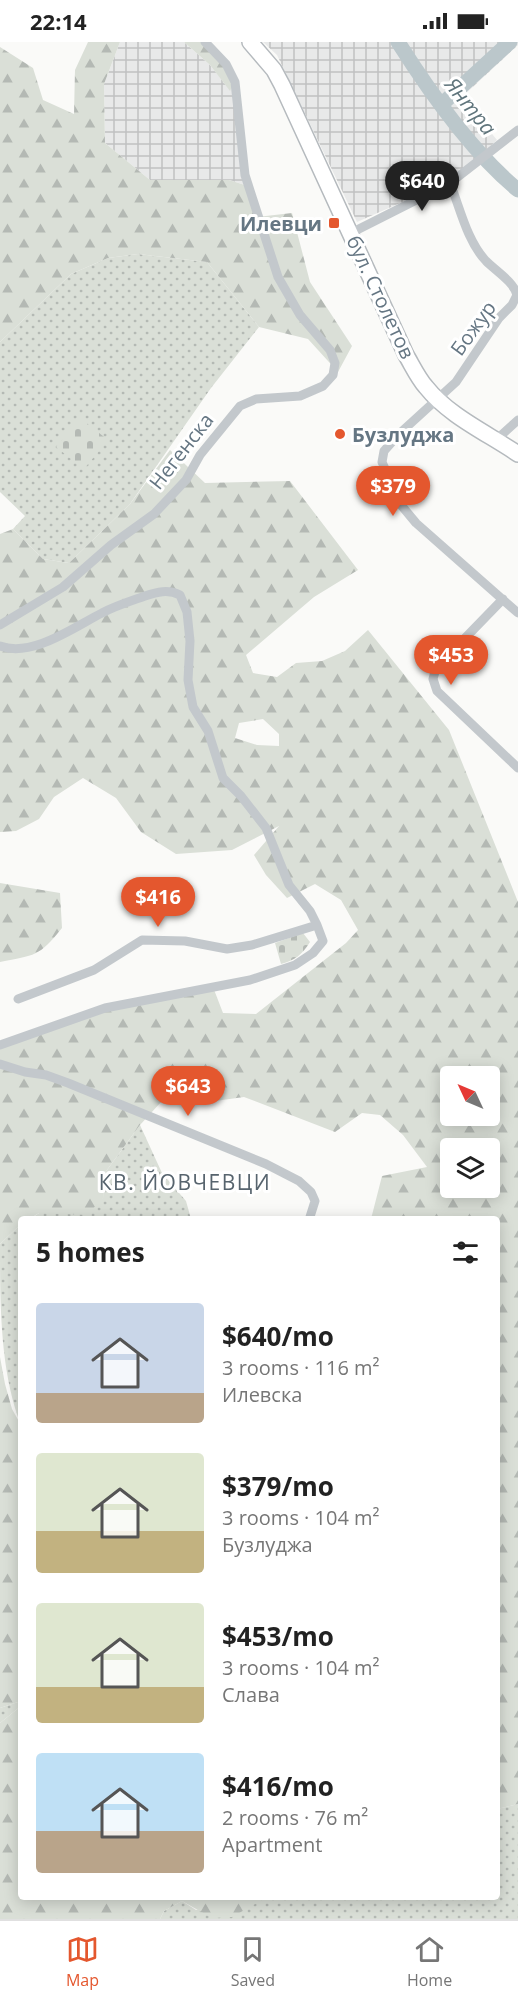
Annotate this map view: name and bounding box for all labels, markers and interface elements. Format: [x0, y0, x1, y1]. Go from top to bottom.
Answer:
text: 22:14 [30, 6, 87, 36]
water label: Янтра [438, 70, 503, 141]
pin: $640 [386, 161, 458, 212]
text: $640 [399, 167, 445, 194]
place label: Илевци [240, 210, 322, 237]
marker: Илевци [327, 216, 341, 230]
street label: бул. Столетов [341, 231, 421, 363]
street label: Божур [444, 295, 502, 361]
street label: Негенска [143, 407, 219, 495]
place label: Бузлуджа [352, 421, 454, 448]
marker: Бузлуджа [333, 427, 347, 441]
pin: $379 [357, 466, 429, 517]
text: $379 [370, 472, 416, 499]
pin: $453 [415, 635, 487, 686]
text: $453 [428, 641, 474, 668]
pin: $416 [122, 877, 194, 928]
text: $416 [135, 883, 181, 910]
pin: $643 [152, 1066, 224, 1117]
north arrow [440, 1066, 500, 1126]
map controls [440, 1066, 500, 1198]
text: $643 [165, 1072, 211, 1099]
button: layers [440, 1138, 500, 1198]
district label: КВ. ЙОВЧЕВЦИ [99, 1168, 271, 1196]
text: 5 homes [36, 1234, 145, 1270]
icon: filters [449, 1236, 482, 1269]
text: $640/mo [222, 1318, 334, 1354]
icon: home [84, 1327, 156, 1399]
text: 3 rooms · 116 m² [222, 1354, 380, 1381]
text: Илевска [222, 1381, 302, 1408]
text: $379/mo [222, 1468, 334, 1504]
icon: home [84, 1477, 156, 1549]
text: 3 rooms · 104 m² [222, 1504, 380, 1531]
text: Бузлуджа [222, 1531, 313, 1558]
text: $453/mo [222, 1618, 334, 1654]
icon: home [84, 1627, 156, 1699]
text: 3 rooms · 104 m² [222, 1654, 380, 1681]
text: Слава [222, 1681, 280, 1708]
text: $416/mo [222, 1768, 334, 1804]
icon: home [84, 1777, 156, 1849]
text: 2 rooms · 76 m² [222, 1804, 368, 1831]
text: Apartment [222, 1831, 322, 1858]
tab: Map [66, 1933, 99, 1991]
tab: Saved [231, 1933, 275, 1991]
tab: Home [407, 1933, 452, 1991]

